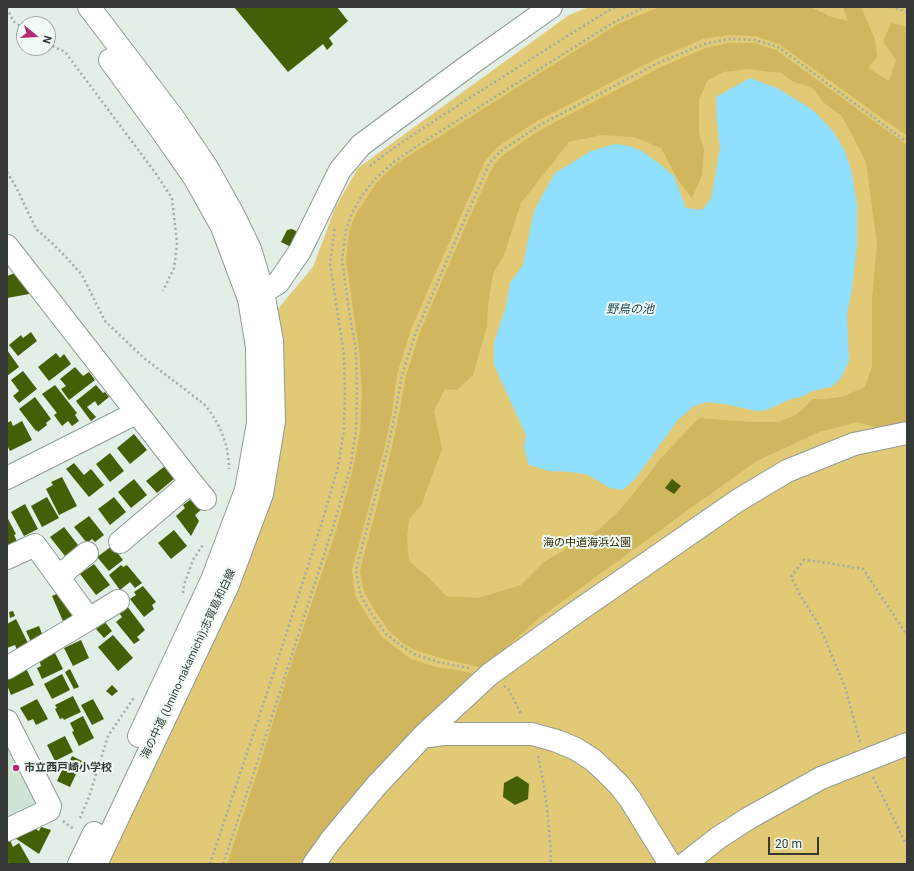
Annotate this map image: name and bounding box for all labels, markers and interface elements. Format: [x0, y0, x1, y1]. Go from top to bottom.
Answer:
north arrow [16, 16, 56, 56]
text: N [40, 34, 54, 45]
water label: 野鳥の池 [606, 303, 654, 317]
park label: 海の中道海浜公園 [543, 536, 631, 550]
street label: 海の中道 (Umino-nakamichi);志賀島和白線 [139, 567, 239, 761]
place label: 市立西戸崎小学校 [24, 761, 112, 775]
marker: 市立西戸崎小学校 [11, 763, 21, 773]
scale bar [770, 829, 821, 855]
text: 20 m [775, 837, 802, 851]

